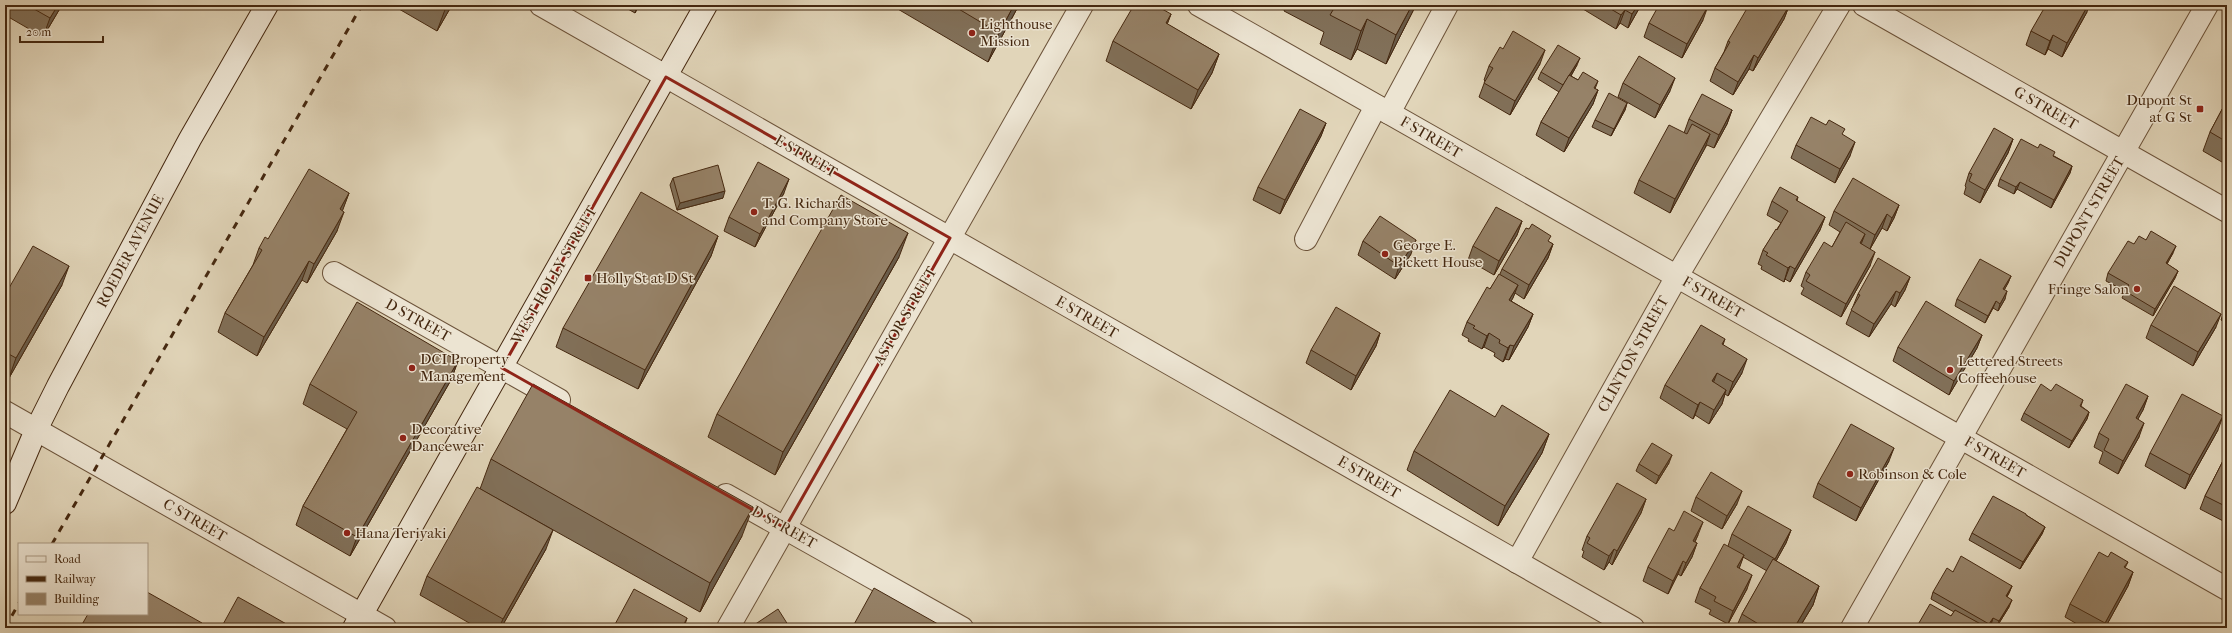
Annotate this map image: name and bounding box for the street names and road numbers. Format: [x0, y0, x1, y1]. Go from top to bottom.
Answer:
street label: G STREET [2011, 82, 2082, 134]
street label: F STREET [1397, 112, 1466, 162]
street label: E STREET [771, 131, 841, 182]
street label: DUPONT STREET [2050, 152, 2129, 271]
street label: ROEDER AVENUE [93, 191, 167, 311]
street label: WEST HOLLY STREET [507, 202, 601, 348]
street label: ASTOR STREET [869, 263, 941, 369]
street label: F STREET [1679, 272, 1748, 322]
street label: E STREET [1052, 292, 1122, 343]
street label: CLINTON STREET [1594, 292, 1673, 415]
street label: D STREET [382, 295, 455, 346]
street label: F STREET [1961, 432, 2030, 482]
street label: E STREET [1334, 452, 1404, 503]
street label: C STREET [160, 495, 231, 546]
street label: D STREET [748, 502, 821, 553]

